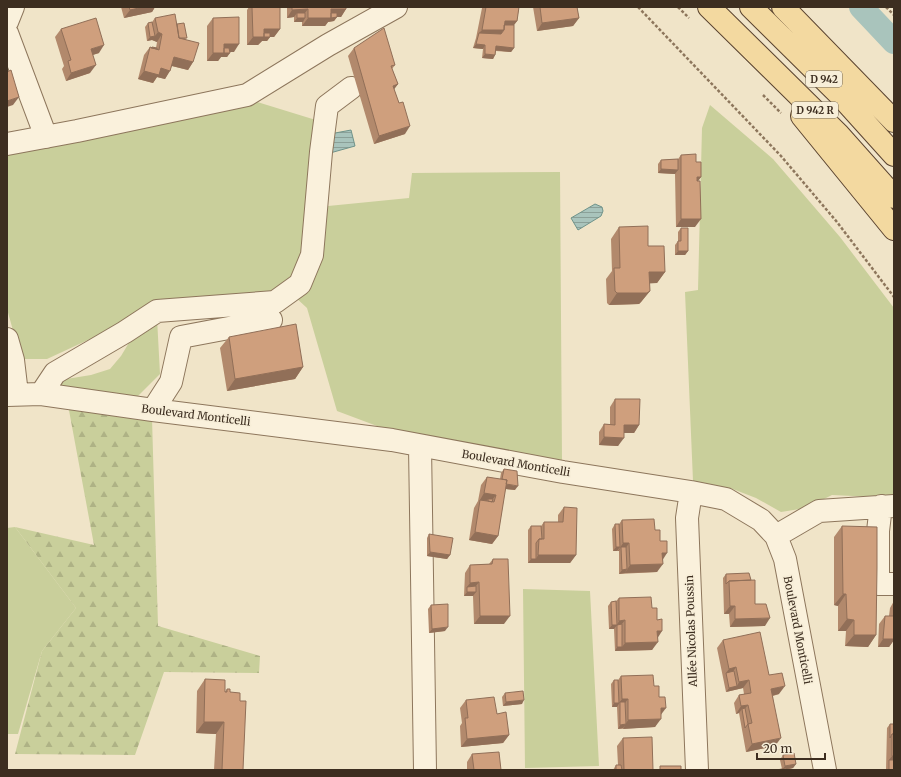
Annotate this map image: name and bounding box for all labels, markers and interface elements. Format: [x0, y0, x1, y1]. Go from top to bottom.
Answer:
road number: D 942 [806, 71, 842, 87]
road number: D 942 R [792, 102, 838, 118]
street label: Boulevard Monticelli [141, 401, 252, 429]
street label: Boulevard Monticelli [461, 447, 572, 480]
street label: Allée Nicolas Poussin [682, 574, 700, 688]
street label: Boulevard Monticelli [781, 575, 815, 686]
scale bar [757, 735, 825, 761]
text: 20 m [763, 741, 792, 756]

